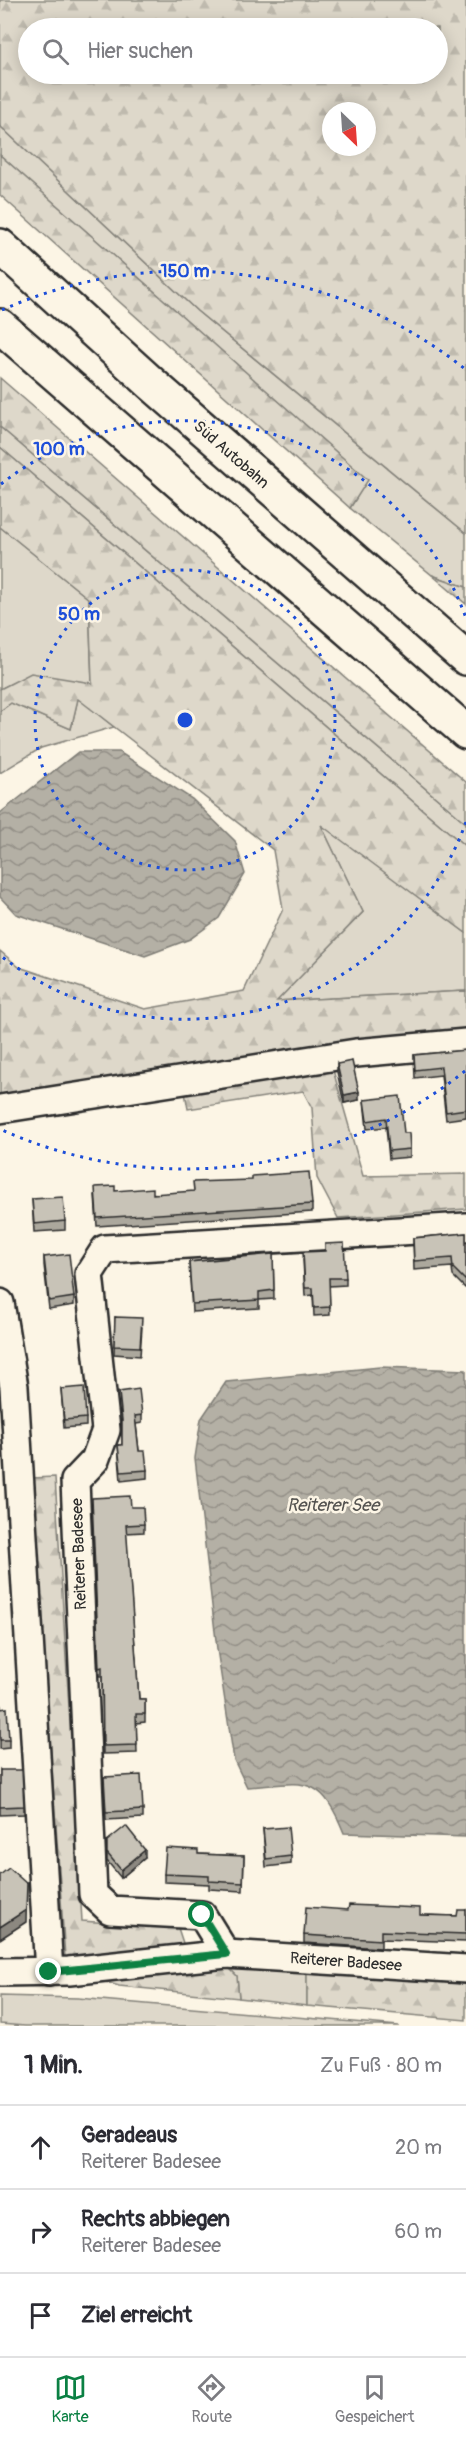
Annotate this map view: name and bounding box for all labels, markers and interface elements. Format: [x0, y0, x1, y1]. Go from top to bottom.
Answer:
search box [18, 18, 448, 84]
icon: search [39, 35, 72, 68]
text: Hier suchen [87, 37, 193, 65]
north arrow [322, 102, 376, 156]
text: 150 m [161, 260, 210, 283]
street label: Süd Autobahn [189, 416, 273, 493]
text: 100 m [33, 438, 85, 461]
text: 50 m [58, 603, 100, 626]
centre of rings [175, 710, 195, 730]
water label: Reiterer See [287, 1494, 381, 1517]
street label: Reiterer Badesee [67, 1497, 91, 1610]
route start [188, 1901, 214, 1927]
street label: Reiterer Badesee [289, 1948, 403, 1976]
route end [35, 1958, 61, 1984]
text: 1 Min. [24, 2049, 83, 2081]
text: Zu Fuß · 80 m [320, 2053, 442, 2078]
text: Geradeaus [81, 2121, 177, 2149]
icon: ahead [24, 2131, 57, 2164]
text: 20 m [395, 2135, 442, 2160]
text: Reiterer Badesee [81, 2149, 221, 2174]
text: Rechts abbiegen [81, 2205, 230, 2233]
icon: right [24, 2215, 57, 2248]
text: 60 m [395, 2219, 442, 2244]
text: Reiterer Badesee [81, 2233, 221, 2258]
icon: arrive [24, 2299, 57, 2332]
text: Ziel erreicht [81, 2301, 192, 2329]
tab: Karte [51, 2371, 89, 2427]
tab: Route [192, 2371, 232, 2427]
tab: Gespeichert [335, 2371, 414, 2427]

